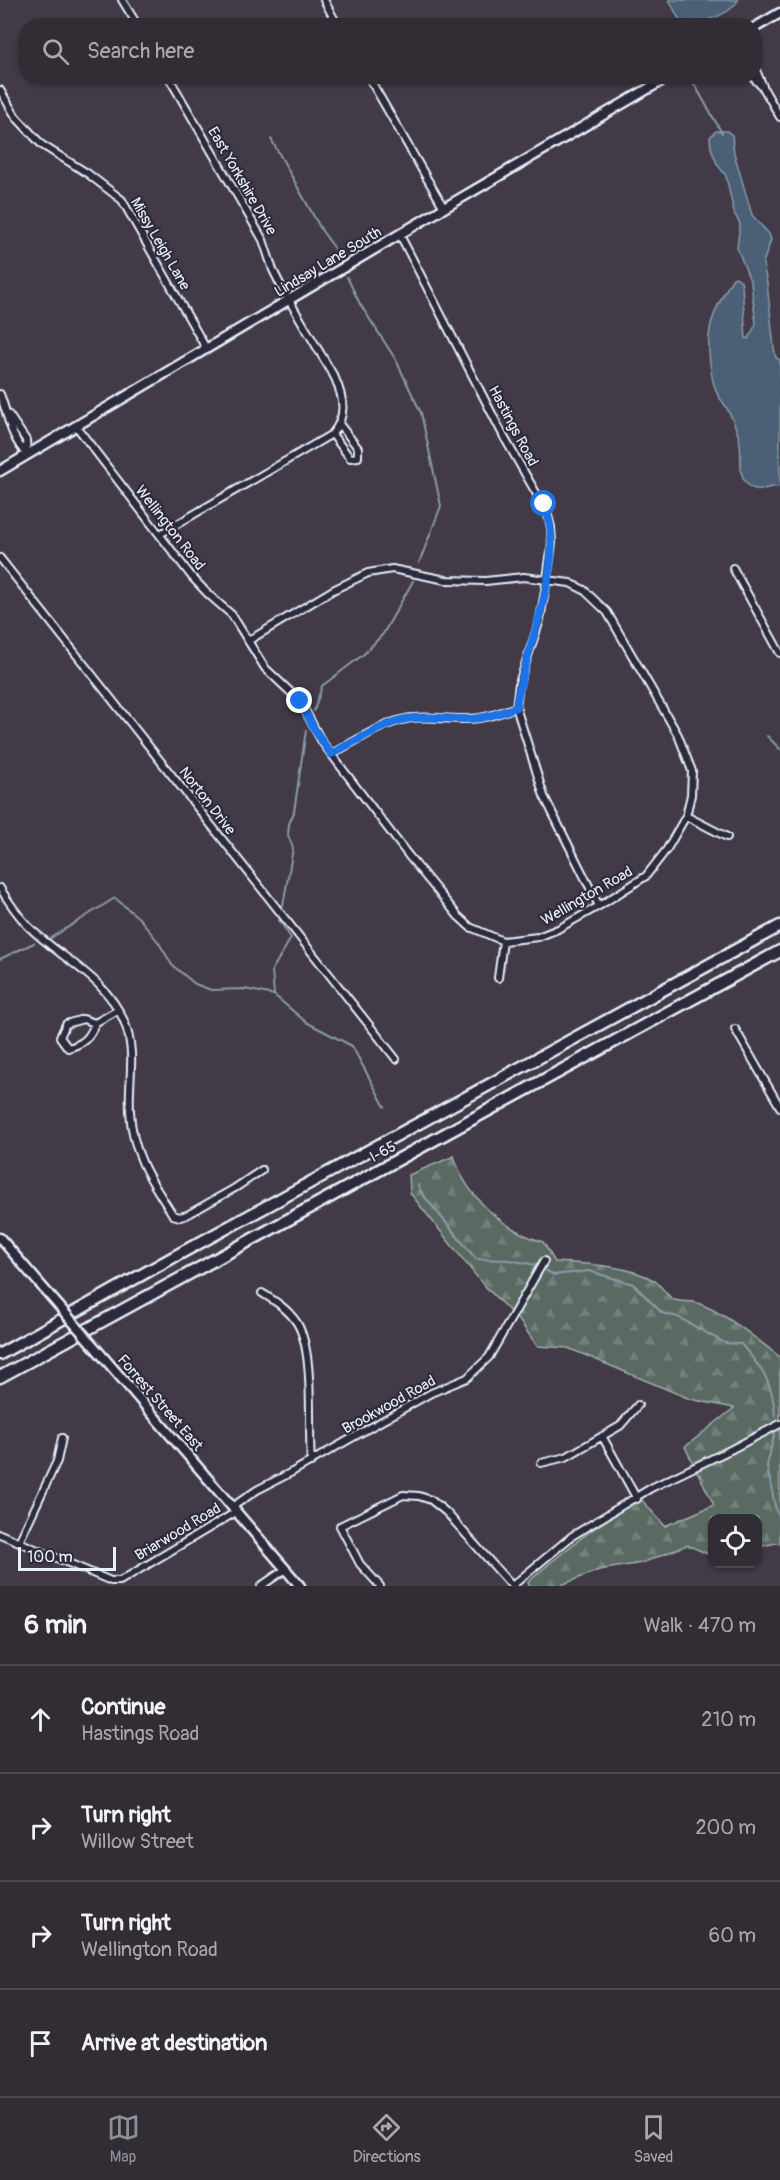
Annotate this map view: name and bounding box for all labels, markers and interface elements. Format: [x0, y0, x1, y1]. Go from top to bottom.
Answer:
search box [18, 18, 762, 84]
icon: search [39, 35, 72, 68]
text: Search here [87, 37, 194, 65]
street label: East Yorkshire Drive [203, 123, 281, 239]
street label: Missy Leigh Lane [126, 194, 195, 294]
street label: Lindsay Lane South [271, 223, 385, 301]
street label: Hastings Road [484, 382, 542, 470]
street label: Wellington Road [131, 482, 209, 574]
route start [530, 490, 556, 516]
route end [286, 687, 312, 713]
street label: Norton Drive [174, 763, 240, 839]
street label: Wellington Road [538, 862, 636, 930]
street label: I-65 [366, 1137, 400, 1167]
street label: Forrest Street East [113, 1351, 208, 1456]
street label: Brookwood Road [339, 1372, 439, 1438]
street label: Briarwood Road [132, 1499, 224, 1565]
map controls [708, 1514, 762, 1568]
button: locate [708, 1514, 762, 1568]
scale bar [18, 1544, 116, 1572]
text: 100 m [27, 1547, 73, 1567]
text: 6 min [24, 1609, 87, 1641]
text: Walk · 470 m [643, 1613, 756, 1638]
text: Continue [81, 1693, 165, 1721]
icon: ahead [24, 1703, 57, 1736]
text: 210 m [701, 1707, 756, 1732]
text: Hastings Road [81, 1721, 199, 1746]
text: Turn right [81, 1801, 171, 1829]
icon: right [24, 1811, 57, 1844]
text: 200 m [695, 1815, 756, 1840]
text: Willow Street [81, 1829, 194, 1854]
text: Turn right [81, 1909, 171, 1937]
icon: right [24, 1919, 57, 1952]
text: 60 m [709, 1923, 756, 1948]
text: Wellington Road [81, 1937, 218, 1962]
icon: arrive [24, 2027, 57, 2060]
text: Arrive at destination [81, 2029, 267, 2057]
tab: Map [107, 2111, 140, 2167]
tab: Directions [353, 2111, 421, 2167]
tab: Saved [634, 2111, 673, 2167]

